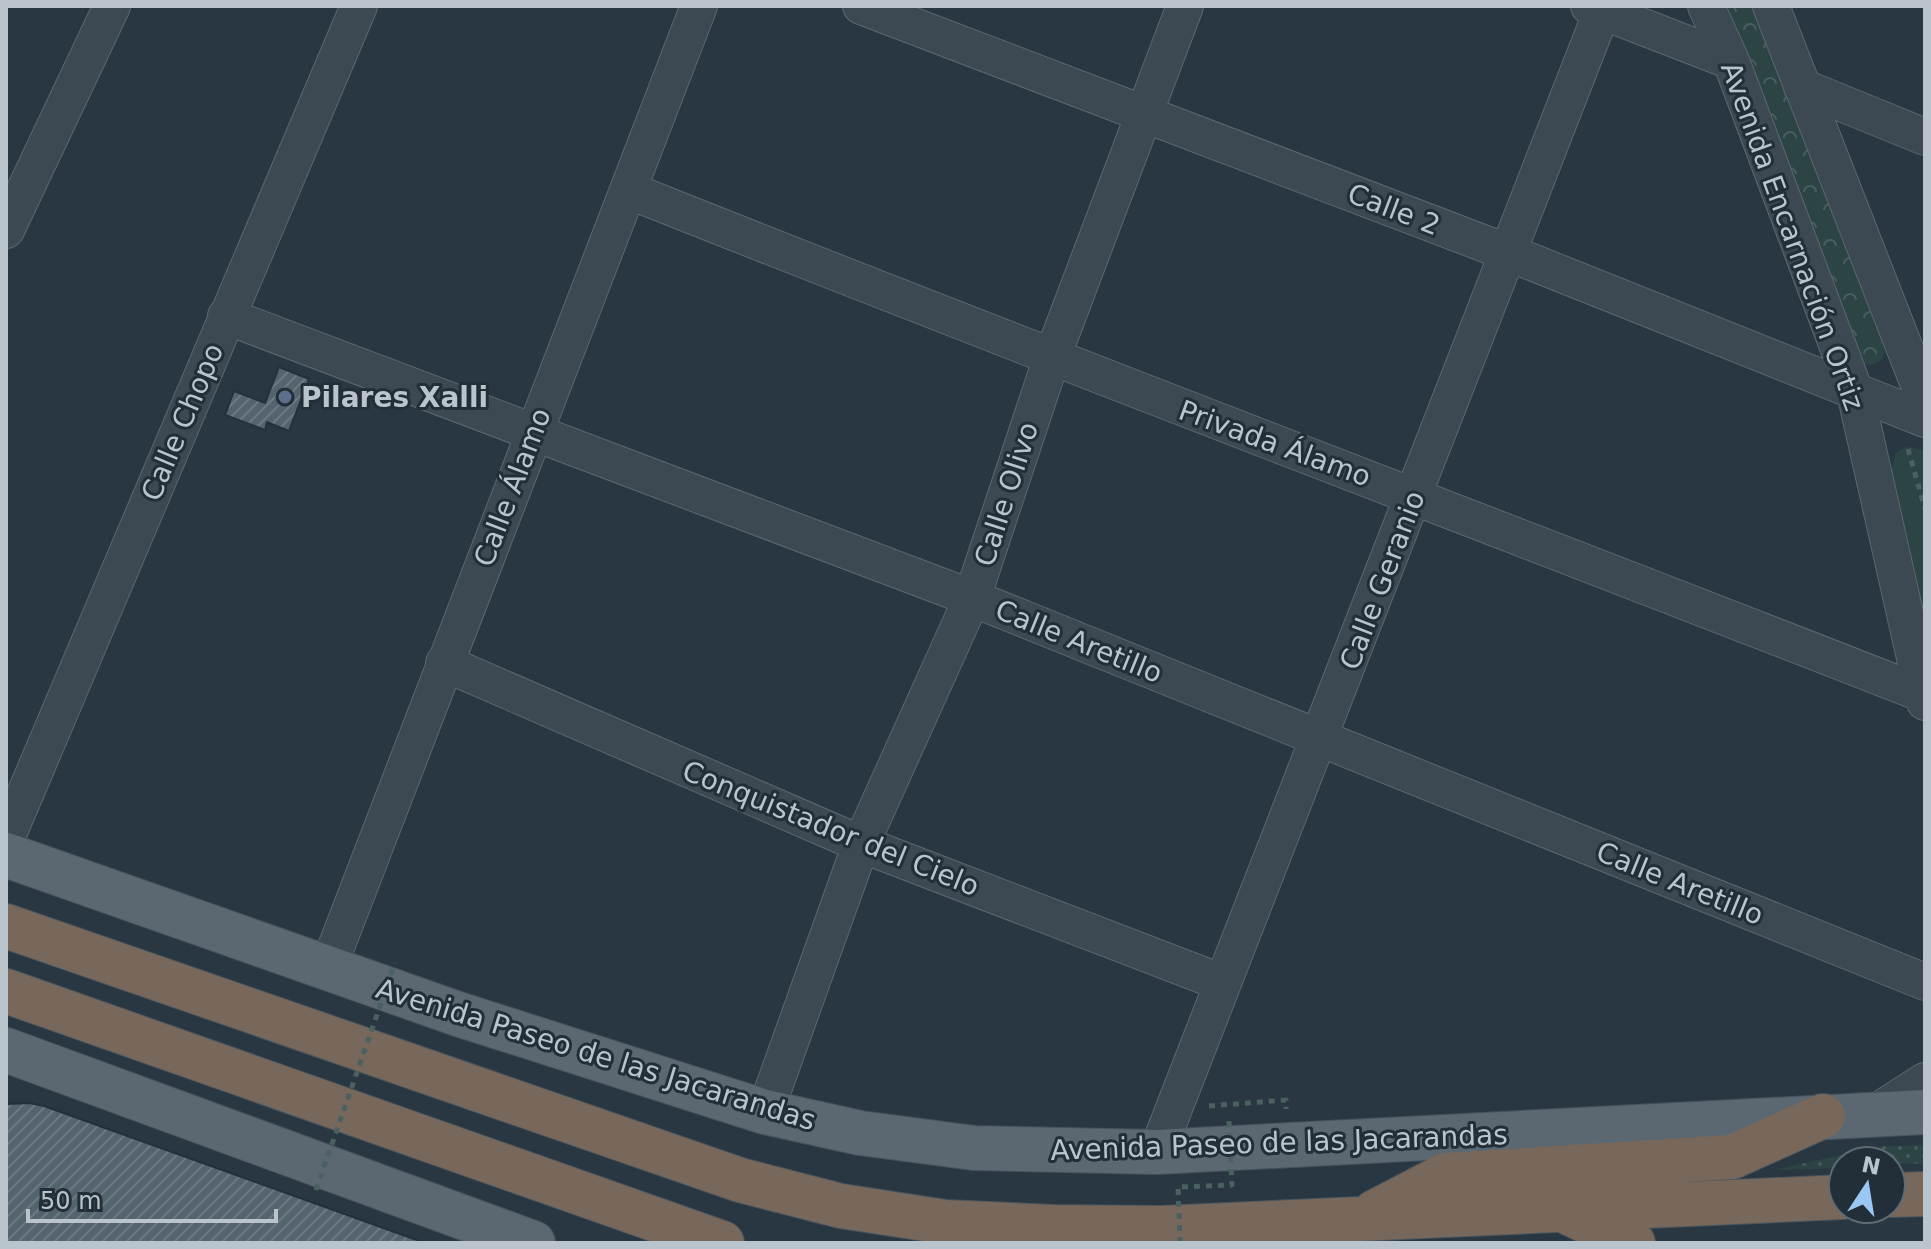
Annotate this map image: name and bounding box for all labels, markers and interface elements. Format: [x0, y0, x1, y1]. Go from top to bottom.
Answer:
street label: Avenida Encarnación Ortiz [1714, 57, 1871, 415]
street label: Calle 2 [1343, 177, 1445, 242]
street label: Calle Chopo [135, 339, 230, 506]
place label: Pilares Xalli [301, 381, 488, 414]
marker: Pilares Xalli [276, 388, 294, 406]
street label: Privada Álamo [1174, 393, 1376, 493]
street label: Calle Álamo [466, 403, 558, 571]
street label: Calle Olivo [968, 418, 1045, 570]
street label: Calle Geranio [1333, 486, 1432, 674]
street label: Calle Aretillo [991, 593, 1167, 690]
street label: Conquistador del Cielo [678, 754, 984, 903]
street label: Calle Aretillo [1592, 835, 1768, 932]
street label: Avenida Paseo de las Jacarandas [372, 972, 819, 1137]
street label: Avenida Paseo de las Jacarandas [1050, 1118, 1508, 1167]
north arrow [1827, 1145, 1907, 1225]
text: N [1859, 1152, 1883, 1180]
scale bar [28, 1173, 276, 1223]
text: 50 m [40, 1187, 102, 1215]

